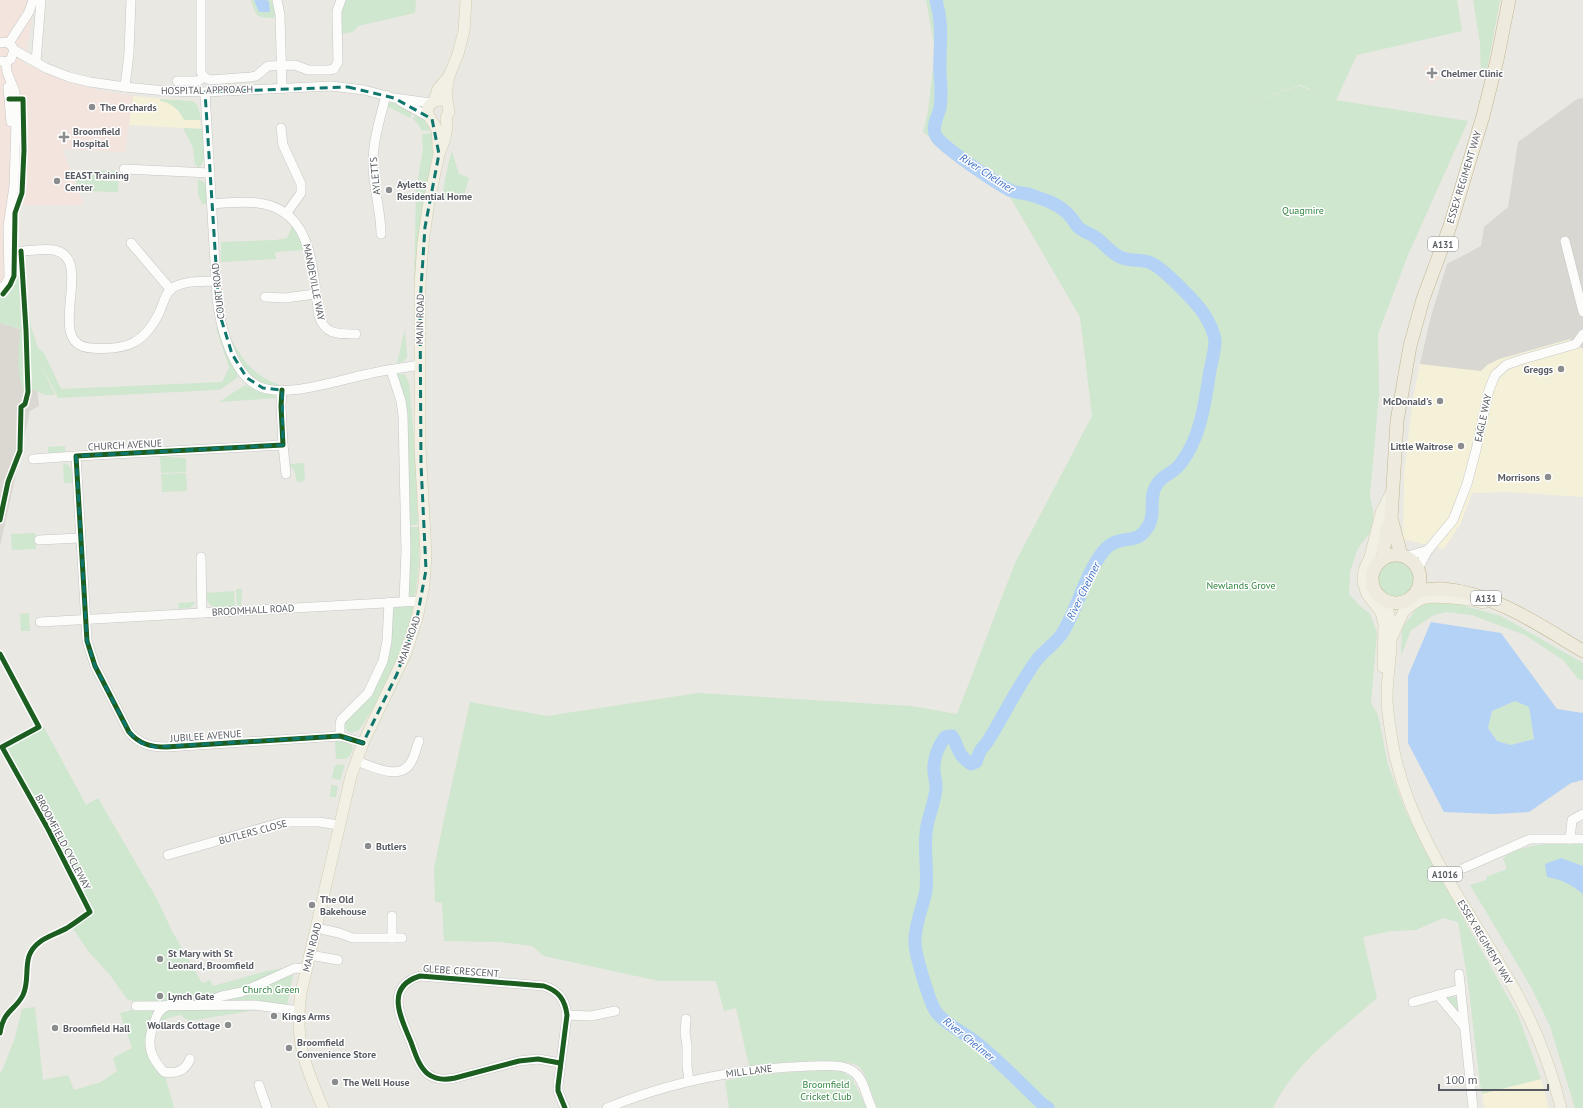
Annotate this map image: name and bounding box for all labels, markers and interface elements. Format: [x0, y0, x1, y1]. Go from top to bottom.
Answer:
marker: Chelmer Clinic [1426, 67, 1438, 79]
place label: Chelmer Clinic [1441, 67, 1503, 80]
street label: HOSPITAL APPROACH [161, 83, 253, 97]
place label: The Orchards [100, 101, 157, 114]
marker: The Orchards [87, 102, 97, 112]
place label: Broomfield Hospital [73, 125, 120, 150]
street label: ESSEX REGIMENT WAY [1444, 129, 1484, 225]
marker: Broomfield Hospital [58, 131, 70, 143]
water label: River Chelmer [957, 150, 1018, 197]
street label: AYLETTS [367, 157, 383, 195]
place label: EEAST Training Center [65, 169, 129, 194]
marker: EEAST Training Center [52, 176, 62, 186]
place label: Ayletts Residential Home [397, 178, 472, 203]
marker: Ayletts Residential Home [384, 185, 394, 195]
park label: Quagmire [1282, 204, 1324, 217]
road number: A131 [1428, 237, 1458, 251]
street label: MANDEVILLE WAY [300, 243, 328, 322]
street label: COURT ROAD [209, 262, 227, 320]
street label: MAIN ROAD [413, 294, 427, 344]
place label: Greggs [1523, 363, 1553, 376]
marker: Greggs [1556, 364, 1566, 374]
street label: EAGLE WAY [1472, 392, 1495, 443]
place label: McDonald's [1383, 395, 1432, 408]
marker: McDonald's [1435, 396, 1445, 406]
street label: CHURCH AVENUE [88, 437, 162, 453]
place label: Little Waitrose [1391, 440, 1453, 453]
marker: Little Waitrose [1456, 441, 1466, 451]
place label: Morrisons [1498, 471, 1540, 484]
marker: Morrisons [1543, 472, 1553, 482]
water label: River Chelmer [1063, 559, 1104, 622]
park label: Newlands Grove [1206, 579, 1276, 592]
road number: A131 [1471, 591, 1501, 605]
street label: BROOMHALL ROAD [211, 601, 295, 619]
street label: MAIN ROAD [395, 614, 423, 666]
street label: JUBILEE AVENUE [169, 727, 242, 745]
street label: BROOMFIELD CYCLEWAY [32, 792, 94, 892]
street label: BUTLERS CLOSE [217, 817, 289, 847]
place label: Butlers [376, 840, 407, 853]
marker: Butlers [363, 841, 373, 851]
road number: A1016 [1428, 867, 1462, 881]
place label: The Old Bakehouse [320, 893, 366, 918]
street label: ESSEX REGIMENT WAY [1455, 897, 1516, 987]
marker: The Old Bakehouse [307, 900, 317, 910]
street label: MAIN ROAD [300, 921, 324, 973]
place label: St Mary with St Leonard, Broomfield [168, 947, 254, 972]
marker: St Mary with St Leonard, Broomfield [155, 954, 165, 964]
street label: GLEBE CRESCENT [423, 962, 500, 980]
park label: Church Green [242, 983, 300, 996]
place label: Lynch Gate [168, 990, 214, 1003]
marker: Lynch Gate [155, 991, 165, 1001]
place label: Kings Arms [282, 1010, 330, 1023]
marker: Kings Arms [269, 1011, 279, 1021]
water label: River Chelmer [940, 1014, 999, 1065]
place label: Wollards Cottage [147, 1019, 220, 1032]
marker: Wollards Cottage [223, 1020, 233, 1030]
place label: Broomfield Hall [63, 1022, 130, 1035]
marker: Broomfield Hall [50, 1023, 60, 1033]
place label: Broomfield Convenience Store [297, 1036, 376, 1061]
marker: Broomfield Convenience Store [284, 1043, 294, 1053]
street label: MILL LANE [725, 1062, 773, 1080]
scale bar [1439, 1066, 1548, 1092]
text: 100 m [1445, 1072, 1478, 1087]
place label: The Well House [343, 1076, 410, 1089]
marker: The Well House [330, 1077, 340, 1087]
park label: Broomfield Cricket Club [800, 1078, 852, 1103]

